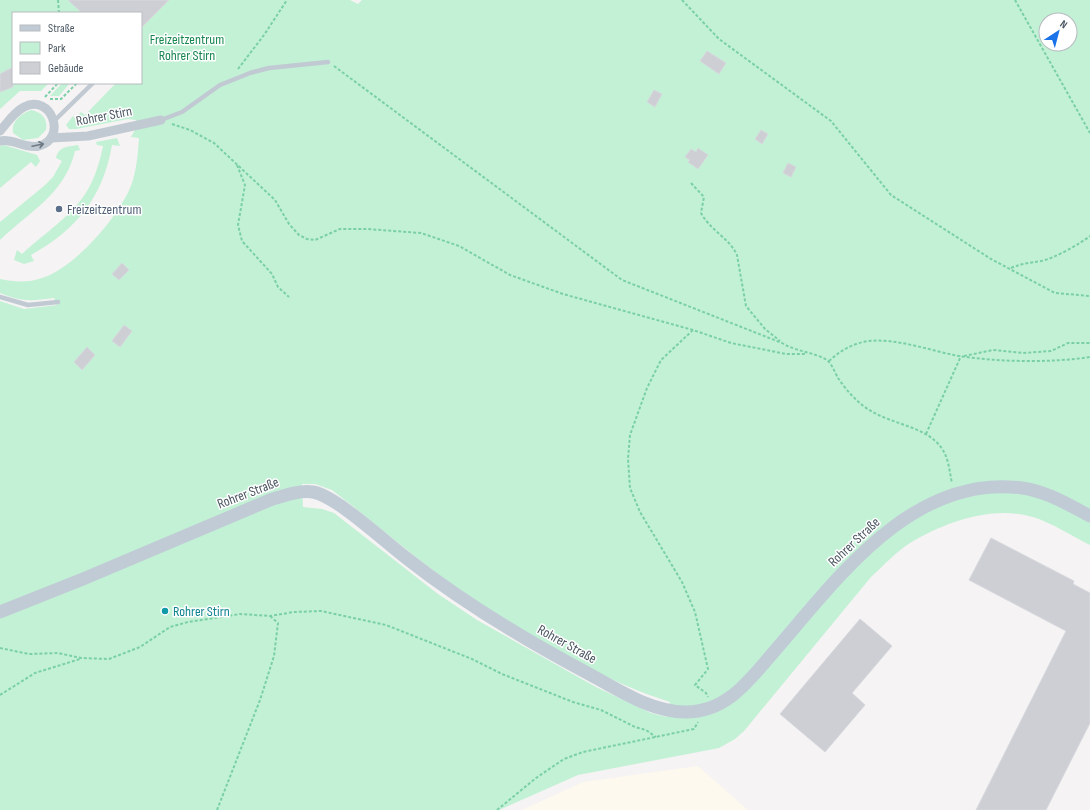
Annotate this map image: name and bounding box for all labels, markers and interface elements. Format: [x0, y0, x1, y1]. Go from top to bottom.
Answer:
legend [12, 12, 142, 84]
north arrow [1038, 12, 1078, 52]
text: N [1057, 17, 1070, 31]
text: Straße [48, 21, 75, 36]
park label: Freizeitzentrum Rohrer Stirn [150, 31, 224, 64]
text: Park [48, 41, 66, 56]
text: Gebäude [48, 61, 83, 76]
street label: Rohrer Stirn [75, 102, 133, 130]
one-way arrow [31, 140, 44, 148]
place label: Freizeitzentrum [67, 201, 141, 218]
marker: Freizeitzentrum [54, 204, 64, 214]
street label: Rohrer Straße [215, 473, 281, 513]
street label: Rohrer Straße [825, 514, 883, 570]
place label: Rohrer Stirn [173, 603, 230, 620]
marker: Rohrer Stirn [160, 606, 170, 616]
street label: Rohrer Straße [535, 621, 599, 667]

